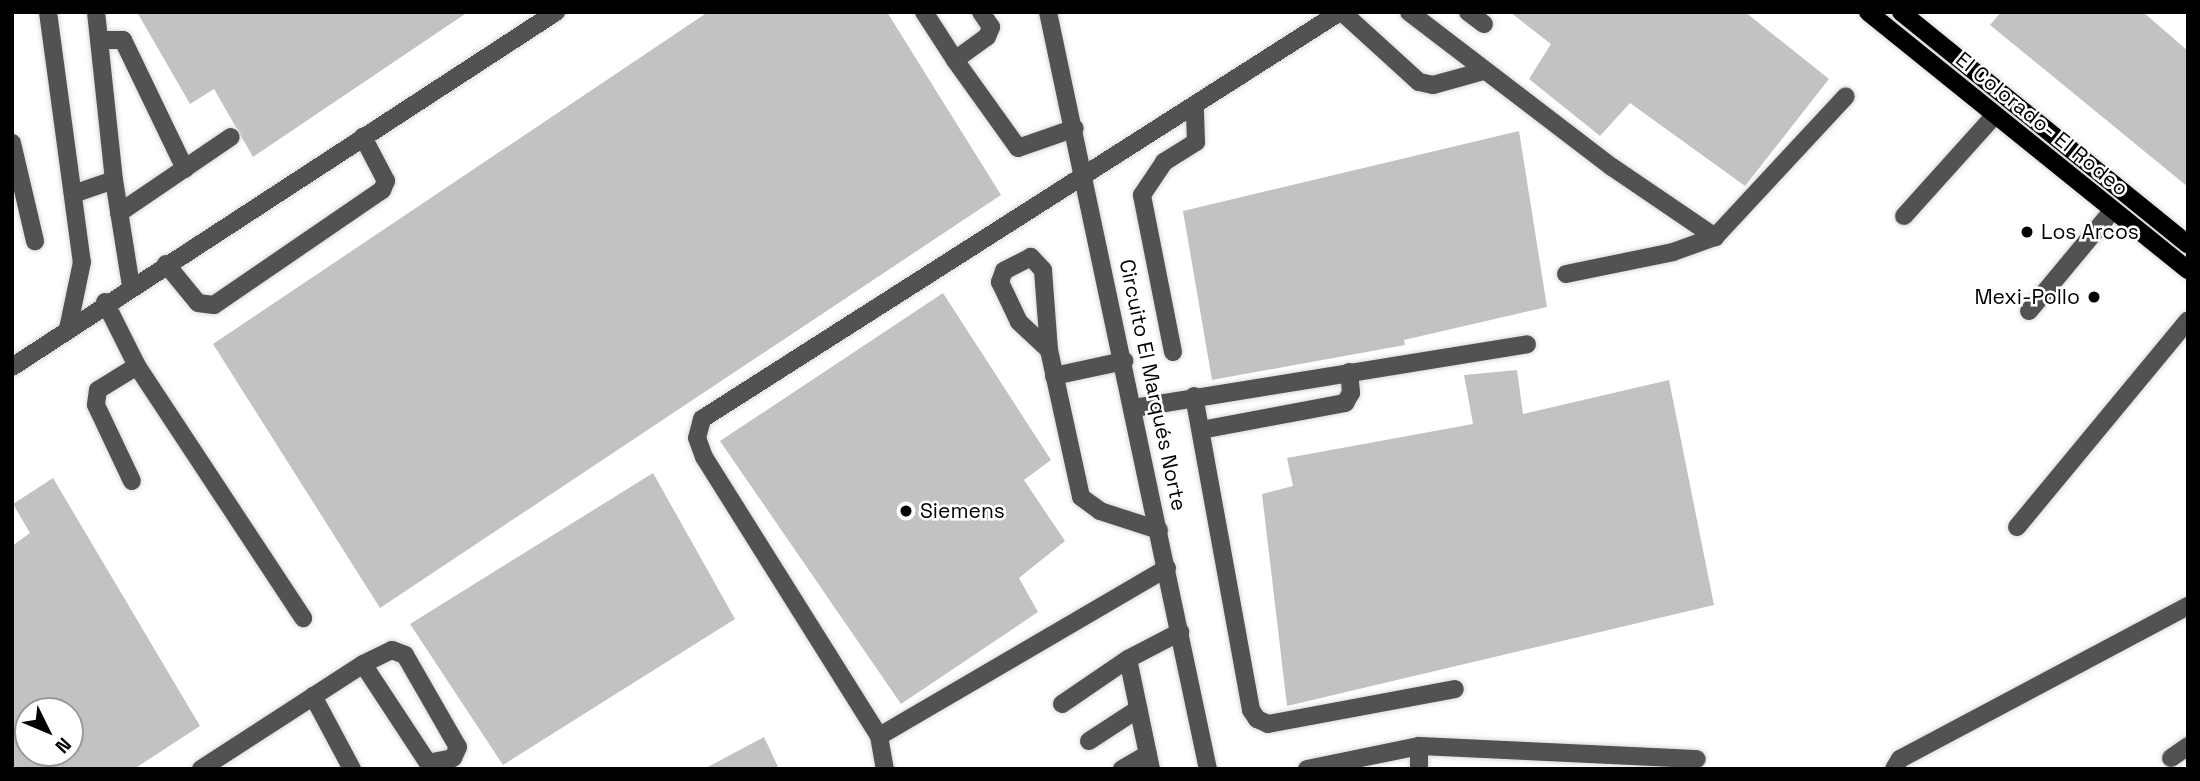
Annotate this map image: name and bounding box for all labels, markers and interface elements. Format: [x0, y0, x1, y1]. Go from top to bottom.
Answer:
street label: El Colorado- El Rodeo [1950, 46, 2134, 202]
place label: Los Arcos [2041, 219, 2139, 245]
marker: Los Arcos [2019, 224, 2035, 240]
street label: Circuito El Marqués Norte [1114, 257, 1192, 513]
place label: Mexi-Pollo [1974, 284, 2080, 310]
marker: Mexi-Pollo [2086, 289, 2102, 305]
place label: Siemens [920, 498, 1005, 524]
marker: Siemens [898, 503, 914, 519]
north arrow [14, 697, 84, 767]
text: N [50, 732, 77, 758]

